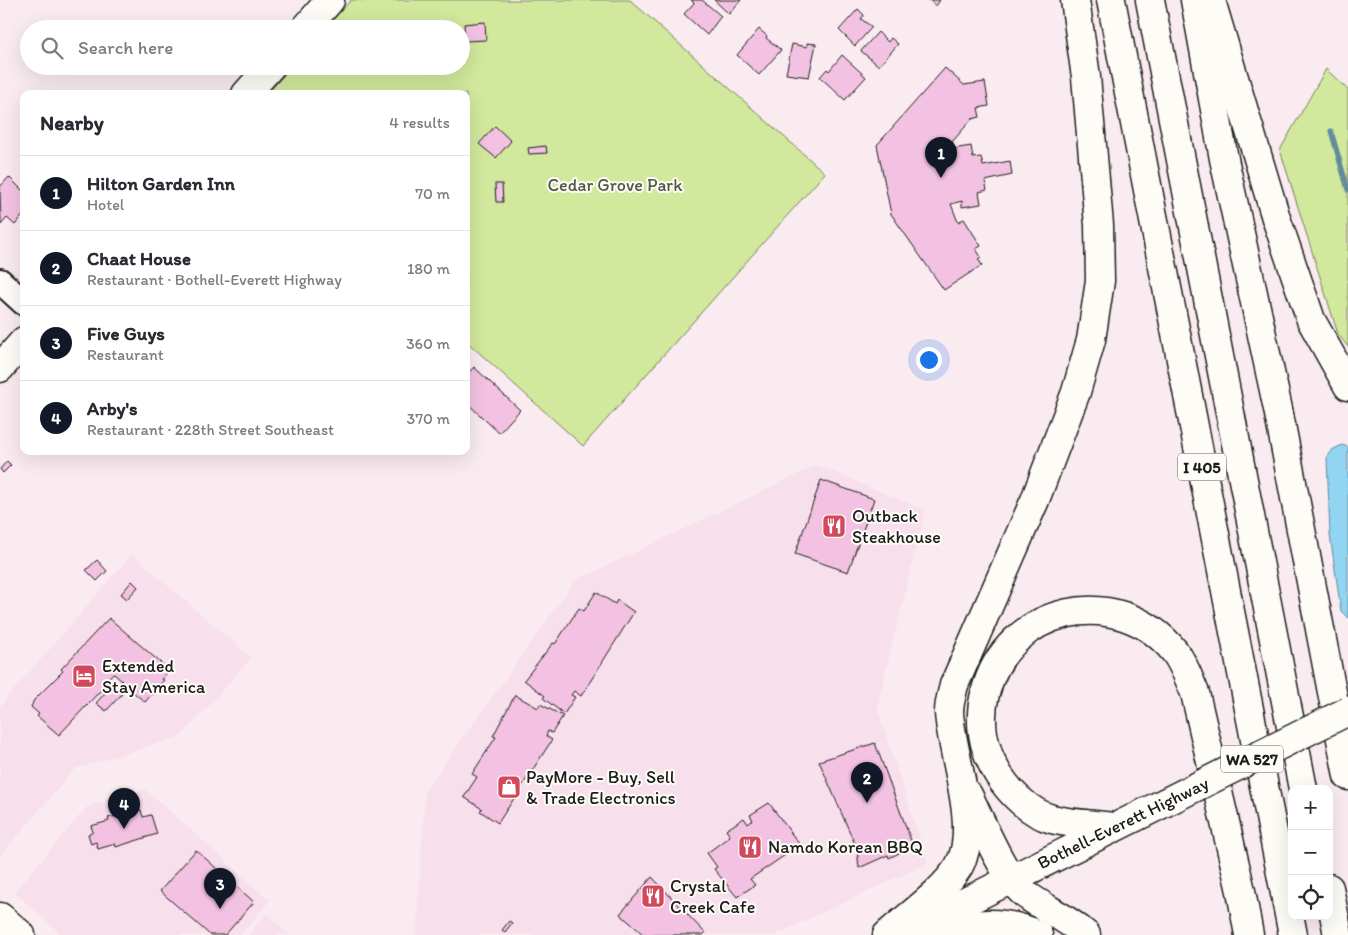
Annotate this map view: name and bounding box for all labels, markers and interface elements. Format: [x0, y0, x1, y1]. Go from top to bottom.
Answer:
search box [20, 20, 470, 75]
icon: search [38, 34, 66, 62]
text: Search here [78, 36, 173, 59]
text: Nearby [40, 110, 104, 135]
text: 4 results [389, 113, 450, 132]
pin: 1 [925, 137, 957, 178]
text: Hilton Garden Inn [87, 172, 235, 195]
park label: Cedar Grove Park [548, 174, 683, 196]
text: 1 [52, 184, 60, 203]
text: 70 m [415, 184, 450, 203]
text: Hotel [87, 195, 124, 214]
text: Chaat House [87, 247, 191, 270]
text: 2 [52, 259, 60, 278]
text: 180 m [407, 259, 450, 278]
text: Restaurant · Bothell-Everett Highway [87, 270, 342, 289]
text: Five Guys [87, 322, 165, 345]
text: 3 [52, 334, 60, 353]
text: 360 m [406, 334, 450, 353]
text: Restaurant [87, 345, 164, 364]
your location [916, 347, 942, 373]
text: Arby's [87, 397, 138, 420]
text: 4 [51, 409, 61, 428]
text: 370 m [406, 409, 450, 428]
text: Restaurant · 228th Street Southeast [87, 420, 334, 439]
road number: I 405 [1178, 454, 1226, 481]
place label: Outback Steakhouse [852, 505, 941, 548]
restaurant icon: Outback Steakhouse [821, 513, 847, 539]
place label: Extended Stay America [102, 655, 206, 698]
hotel icon: Extended Stay America [71, 663, 97, 689]
road number: WA 527 [1221, 746, 1283, 772]
pin: 2 [851, 762, 883, 803]
place label: PayMore - Buy, Sell & Trade Electronics [526, 766, 676, 809]
street label: Bothell-Everett Highway [1034, 772, 1213, 874]
shop icon: PayMore - Buy, Sell & Trade Electronics [496, 774, 522, 800]
map controls [1288, 785, 1333, 920]
button: + [1288, 785, 1333, 830]
pin: 4 [108, 788, 140, 829]
button: − [1288, 830, 1333, 875]
restaurant icon: Namdo Korean BBQ [737, 834, 763, 860]
place label: Namdo Korean BBQ [768, 836, 923, 858]
pin: 3 [204, 868, 236, 909]
place label: Crystal Creek Cafe [670, 875, 755, 918]
button: locate [1288, 875, 1333, 920]
restaurant icon: Crystal Creek Cafe [640, 883, 666, 909]

